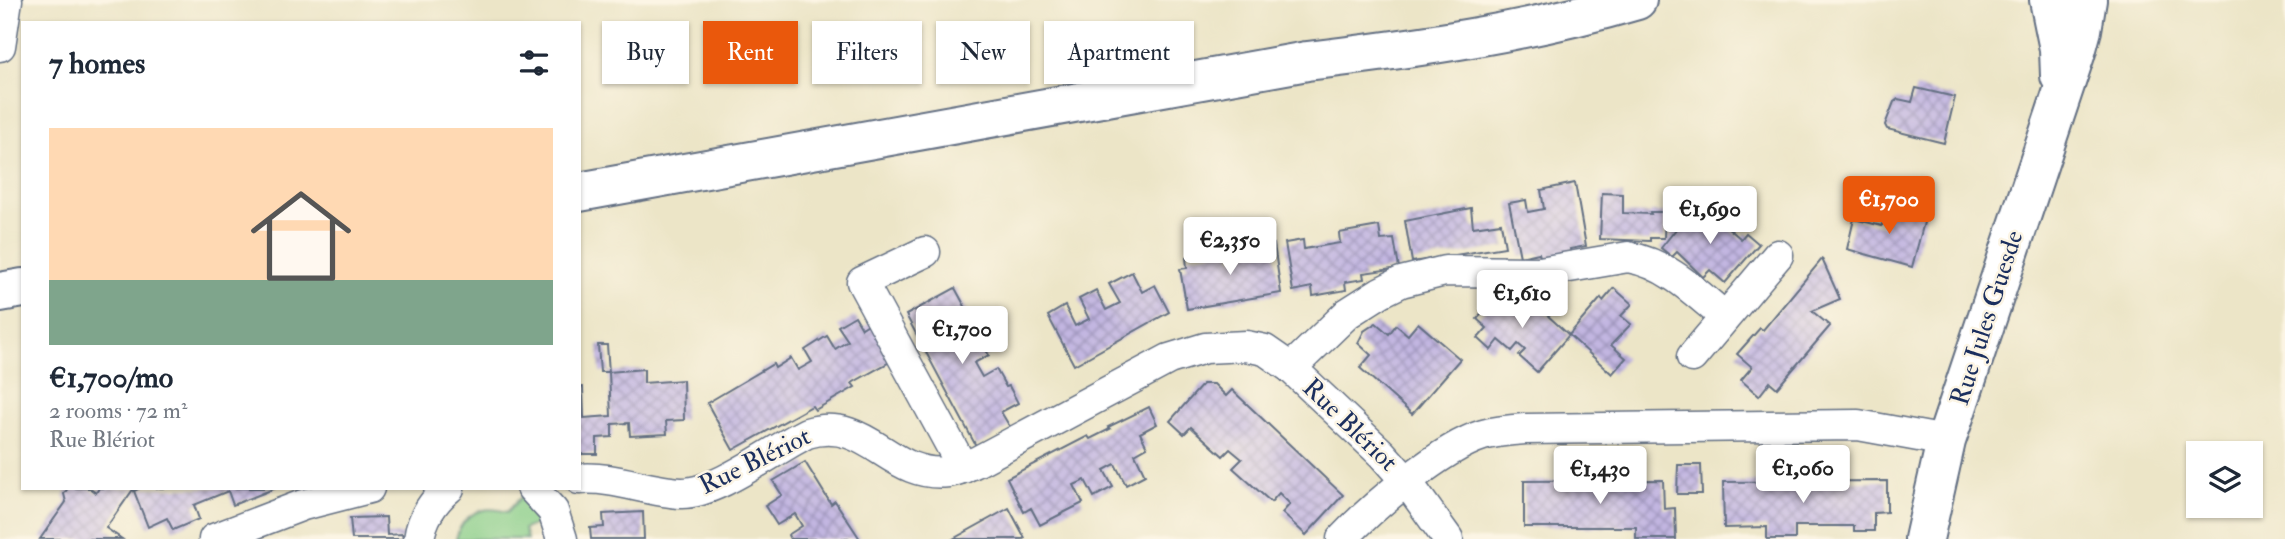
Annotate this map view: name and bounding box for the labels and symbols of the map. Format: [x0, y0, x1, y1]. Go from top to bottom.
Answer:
pin: €1,700 [1832, 176, 1946, 236]
pin: €1,690 [1653, 187, 1767, 246]
pin: €2,350 [1173, 218, 1287, 277]
street label: Rue Jules Guesde [1944, 226, 2030, 410]
pin: €1,610 [1465, 270, 1579, 330]
pin: €1,700 [905, 306, 1019, 366]
street label: Rue Blériot [1296, 372, 1404, 478]
street label: Rue Blériot [694, 420, 816, 502]
pin: €1,060 [1746, 446, 1860, 505]
pin: €1,430 [1543, 447, 1657, 506]

